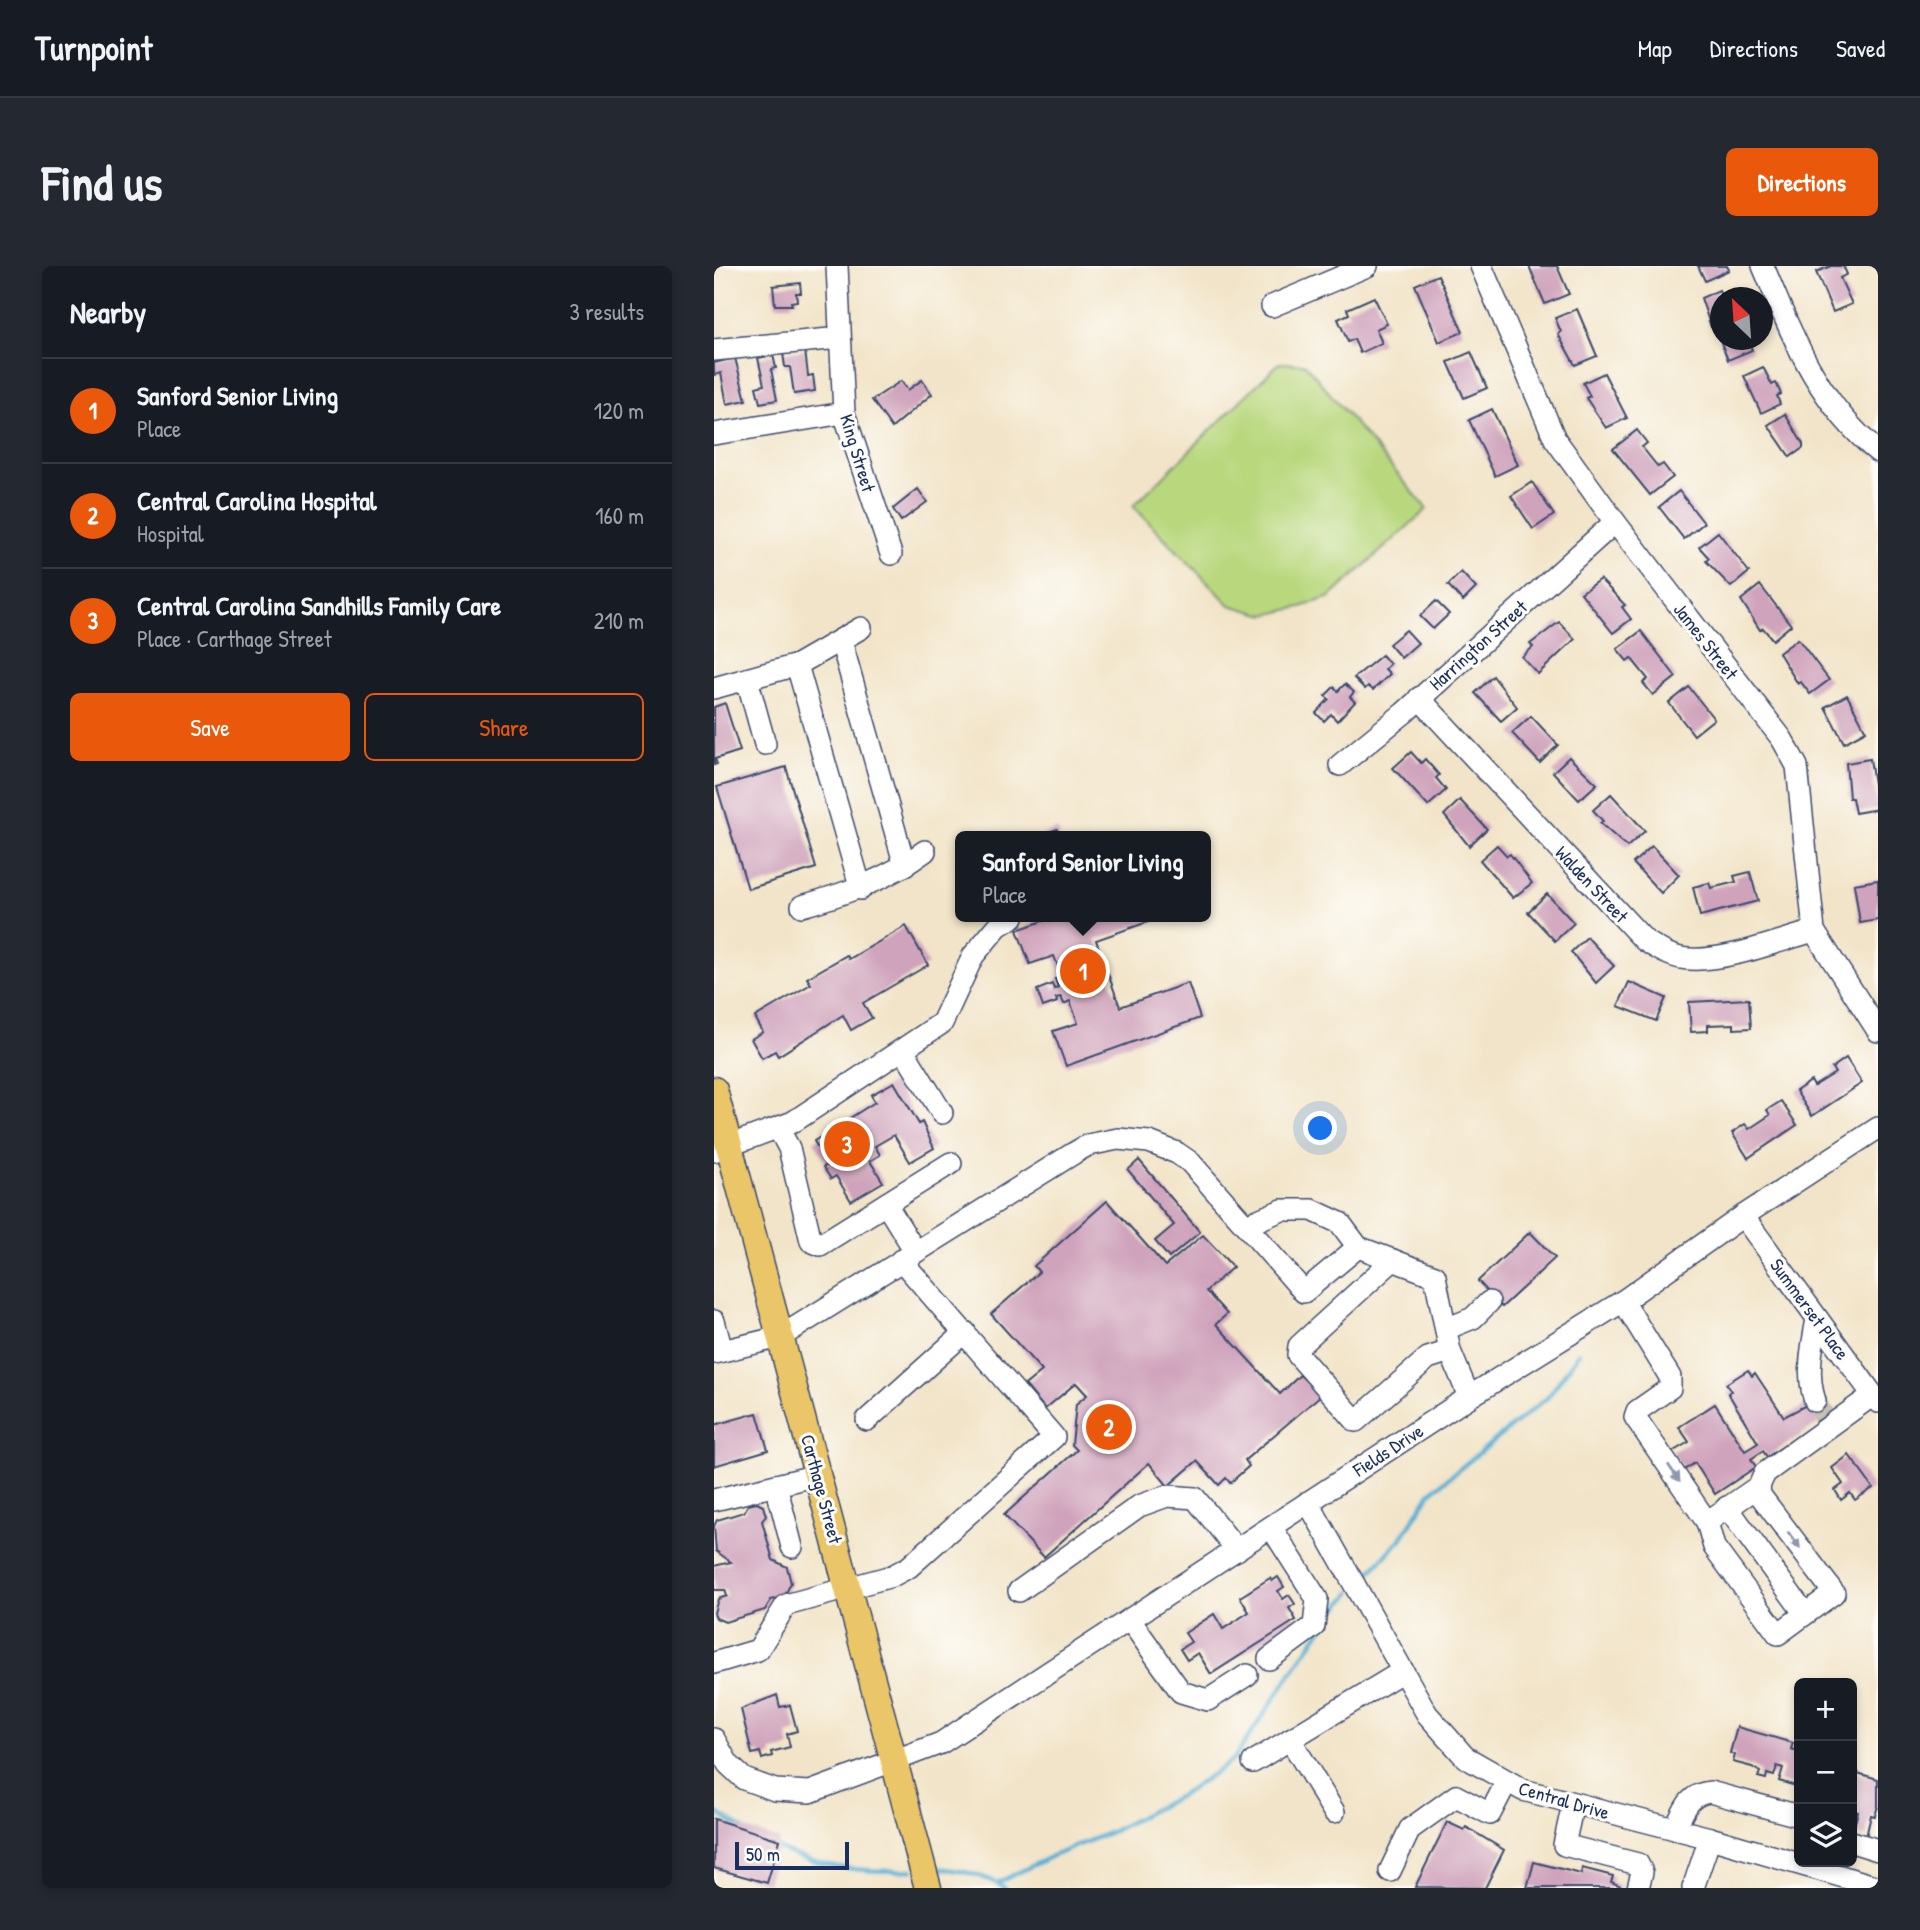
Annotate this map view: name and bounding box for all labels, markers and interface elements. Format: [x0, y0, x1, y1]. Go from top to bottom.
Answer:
text: Turnpoint [35, 26, 152, 70]
text: Map [1638, 32, 1672, 64]
text: Directions [1710, 32, 1798, 64]
text: Saved [1836, 32, 1885, 64]
button: Directions [1726, 148, 1878, 216]
text: Find us [42, 149, 162, 215]
north arrow [1710, 287, 1773, 350]
text: Nearby [70, 292, 146, 332]
text: 3 results [569, 296, 644, 327]
text: Sanford Senior Living [137, 378, 338, 413]
text: 1 [89, 395, 97, 426]
text: 120 m [594, 395, 644, 426]
street label: King Street [834, 411, 882, 495]
text: Place [137, 413, 181, 444]
text: Central Carolina Hospital [137, 483, 377, 518]
text: 2 [88, 500, 98, 531]
text: 160 m [595, 500, 644, 531]
text: Hospital [137, 518, 204, 549]
text: Central Carolina Sandhills Family Care [137, 588, 501, 623]
street label: Harrington Street [1423, 594, 1533, 696]
street label: James Street [1668, 597, 1745, 685]
text: 3 [88, 605, 98, 636]
text: 210 m [594, 605, 644, 636]
text: Place · Carthage Street [137, 623, 332, 654]
button: Save [70, 693, 350, 761]
button: Share [364, 693, 644, 761]
popup [955, 831, 1211, 922]
street label: Walden Street [1550, 840, 1635, 928]
text: Sanford Senior Living [982, 844, 1184, 879]
text: Place [982, 879, 1027, 910]
pin: 1 [1060, 945, 1106, 997]
your location [1303, 1111, 1337, 1145]
pin: 3 [824, 1118, 870, 1170]
street label: Summerset Place [1764, 1253, 1856, 1365]
pin: 2 [1086, 1401, 1132, 1453]
street label: Fields Drive [1347, 1417, 1429, 1483]
street label: Carthage Street [795, 1432, 849, 1547]
one-way arrow [1667, 1464, 1680, 1483]
one-way arrow [1787, 1531, 1802, 1549]
map controls [1794, 1678, 1857, 1867]
button: + [1794, 1678, 1857, 1741]
button: − [1794, 1741, 1857, 1804]
street label: Central Drive [1516, 1775, 1613, 1825]
button: layers [1794, 1804, 1857, 1867]
scale bar [735, 1839, 849, 1871]
text: 50 m [746, 1841, 780, 1867]

